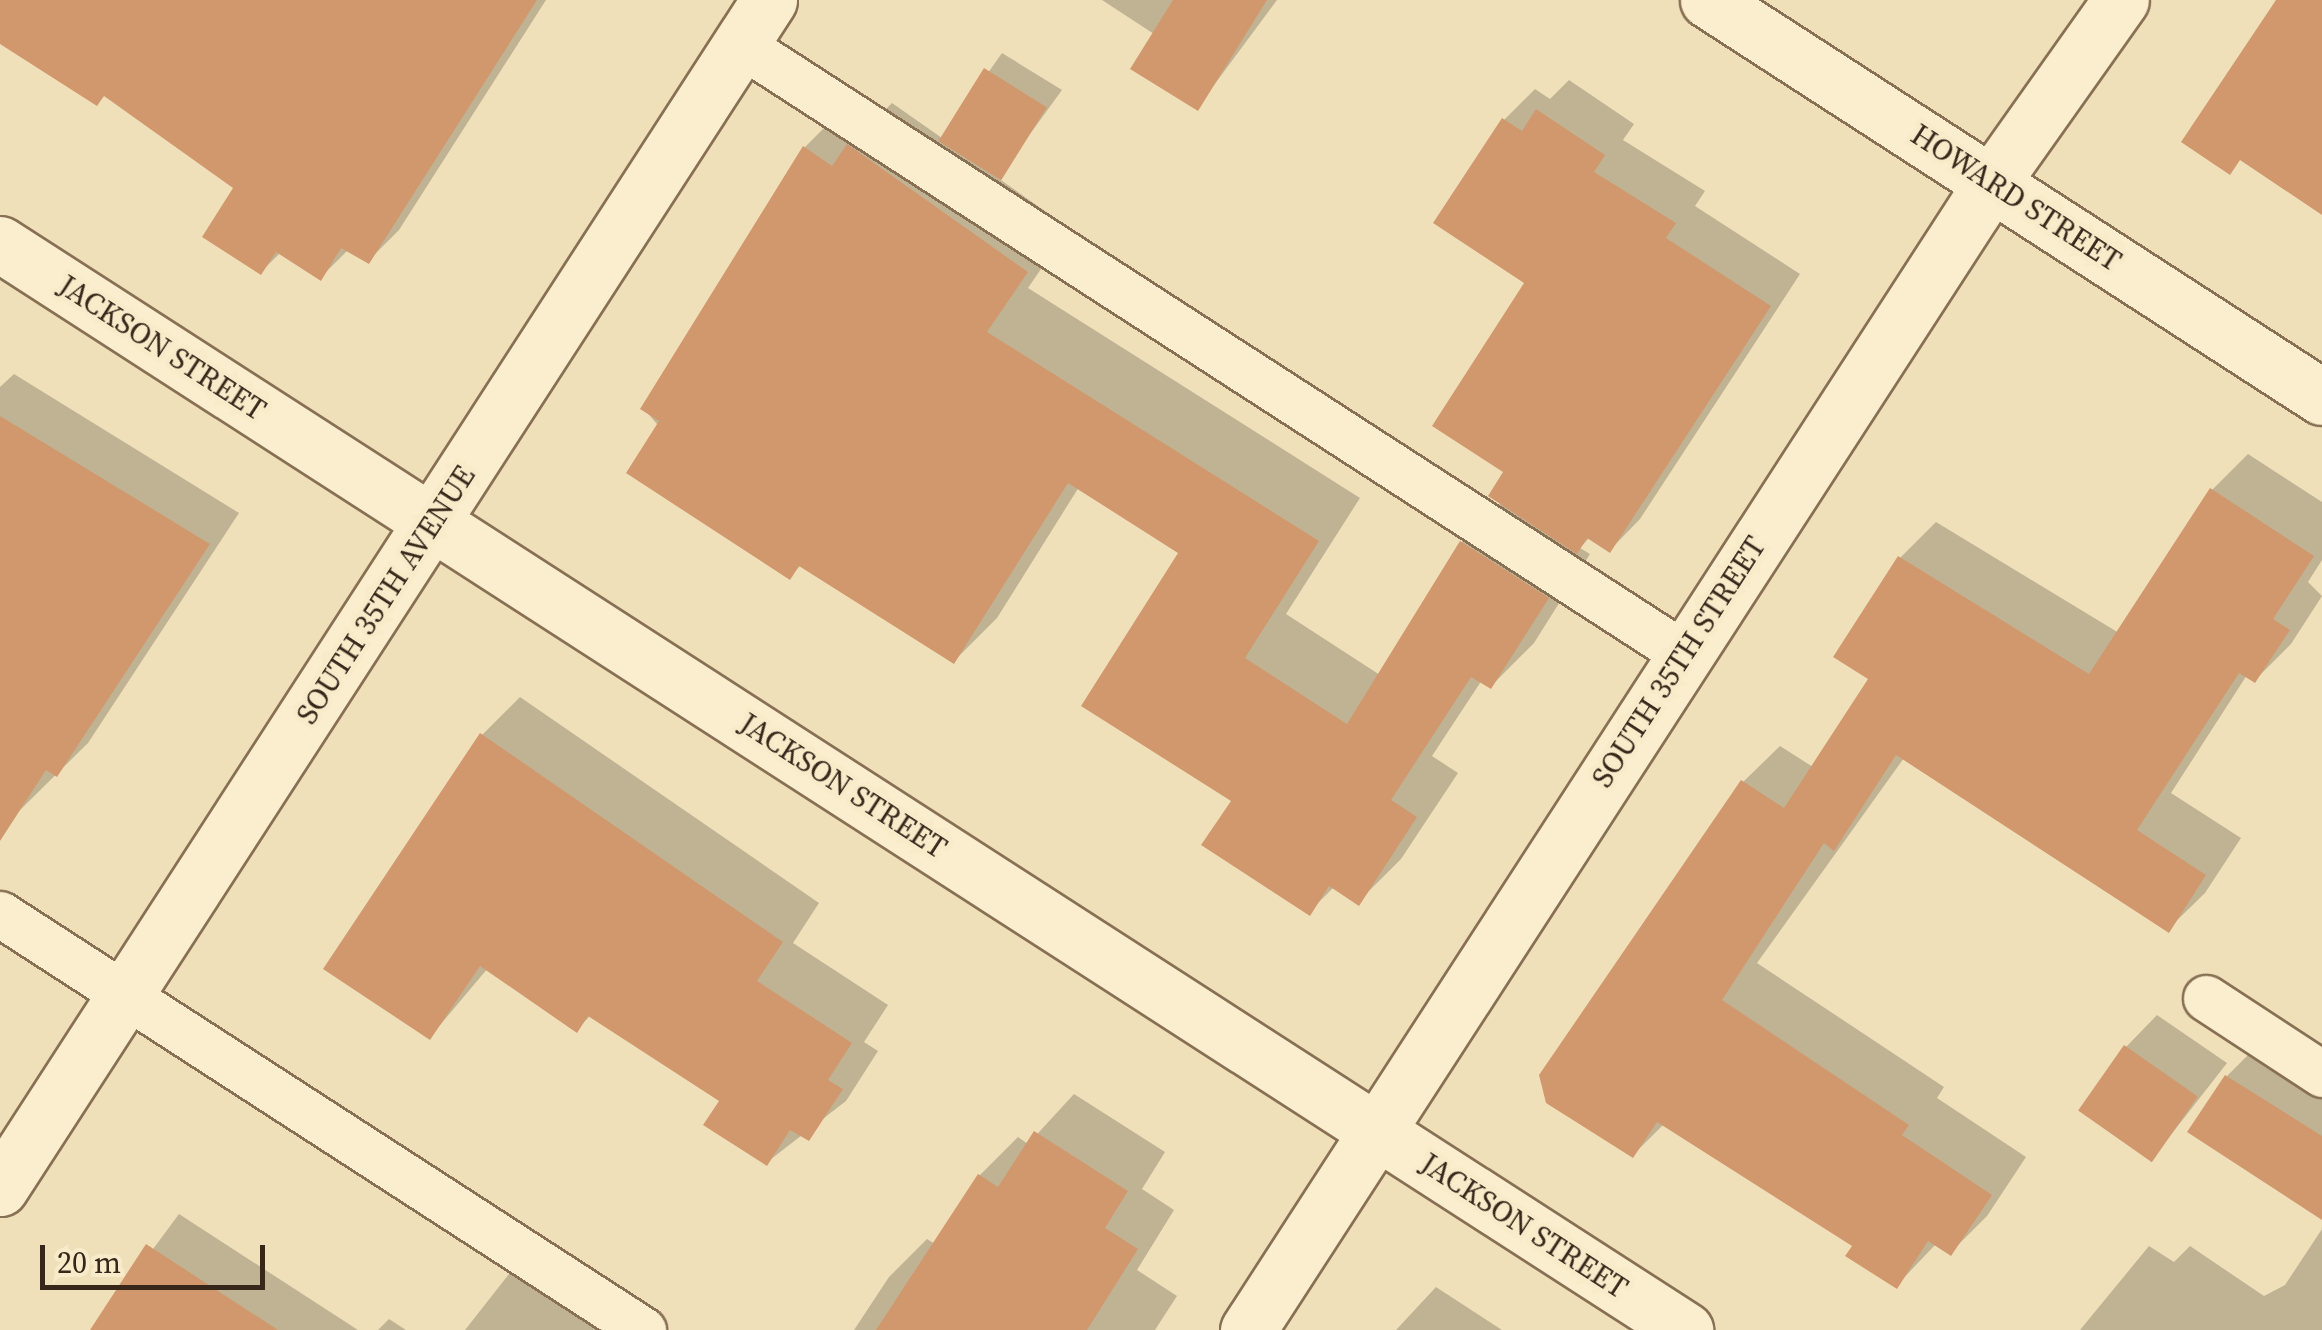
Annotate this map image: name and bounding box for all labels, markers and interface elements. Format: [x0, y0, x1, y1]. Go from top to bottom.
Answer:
street label: HOWARD STREET [1904, 117, 2128, 279]
street label: JACKSON STREET [52, 268, 272, 428]
street label: SOUTH 35TH AVENUE [289, 459, 483, 731]
street label: SOUTH 35TH STREET [1584, 530, 1774, 794]
street label: JACKSON STREET [733, 706, 953, 866]
street label: JACKSON STREET [1414, 1146, 1634, 1306]
scale bar [45, 1225, 270, 1287]
text: 20 m [57, 1242, 121, 1283]

